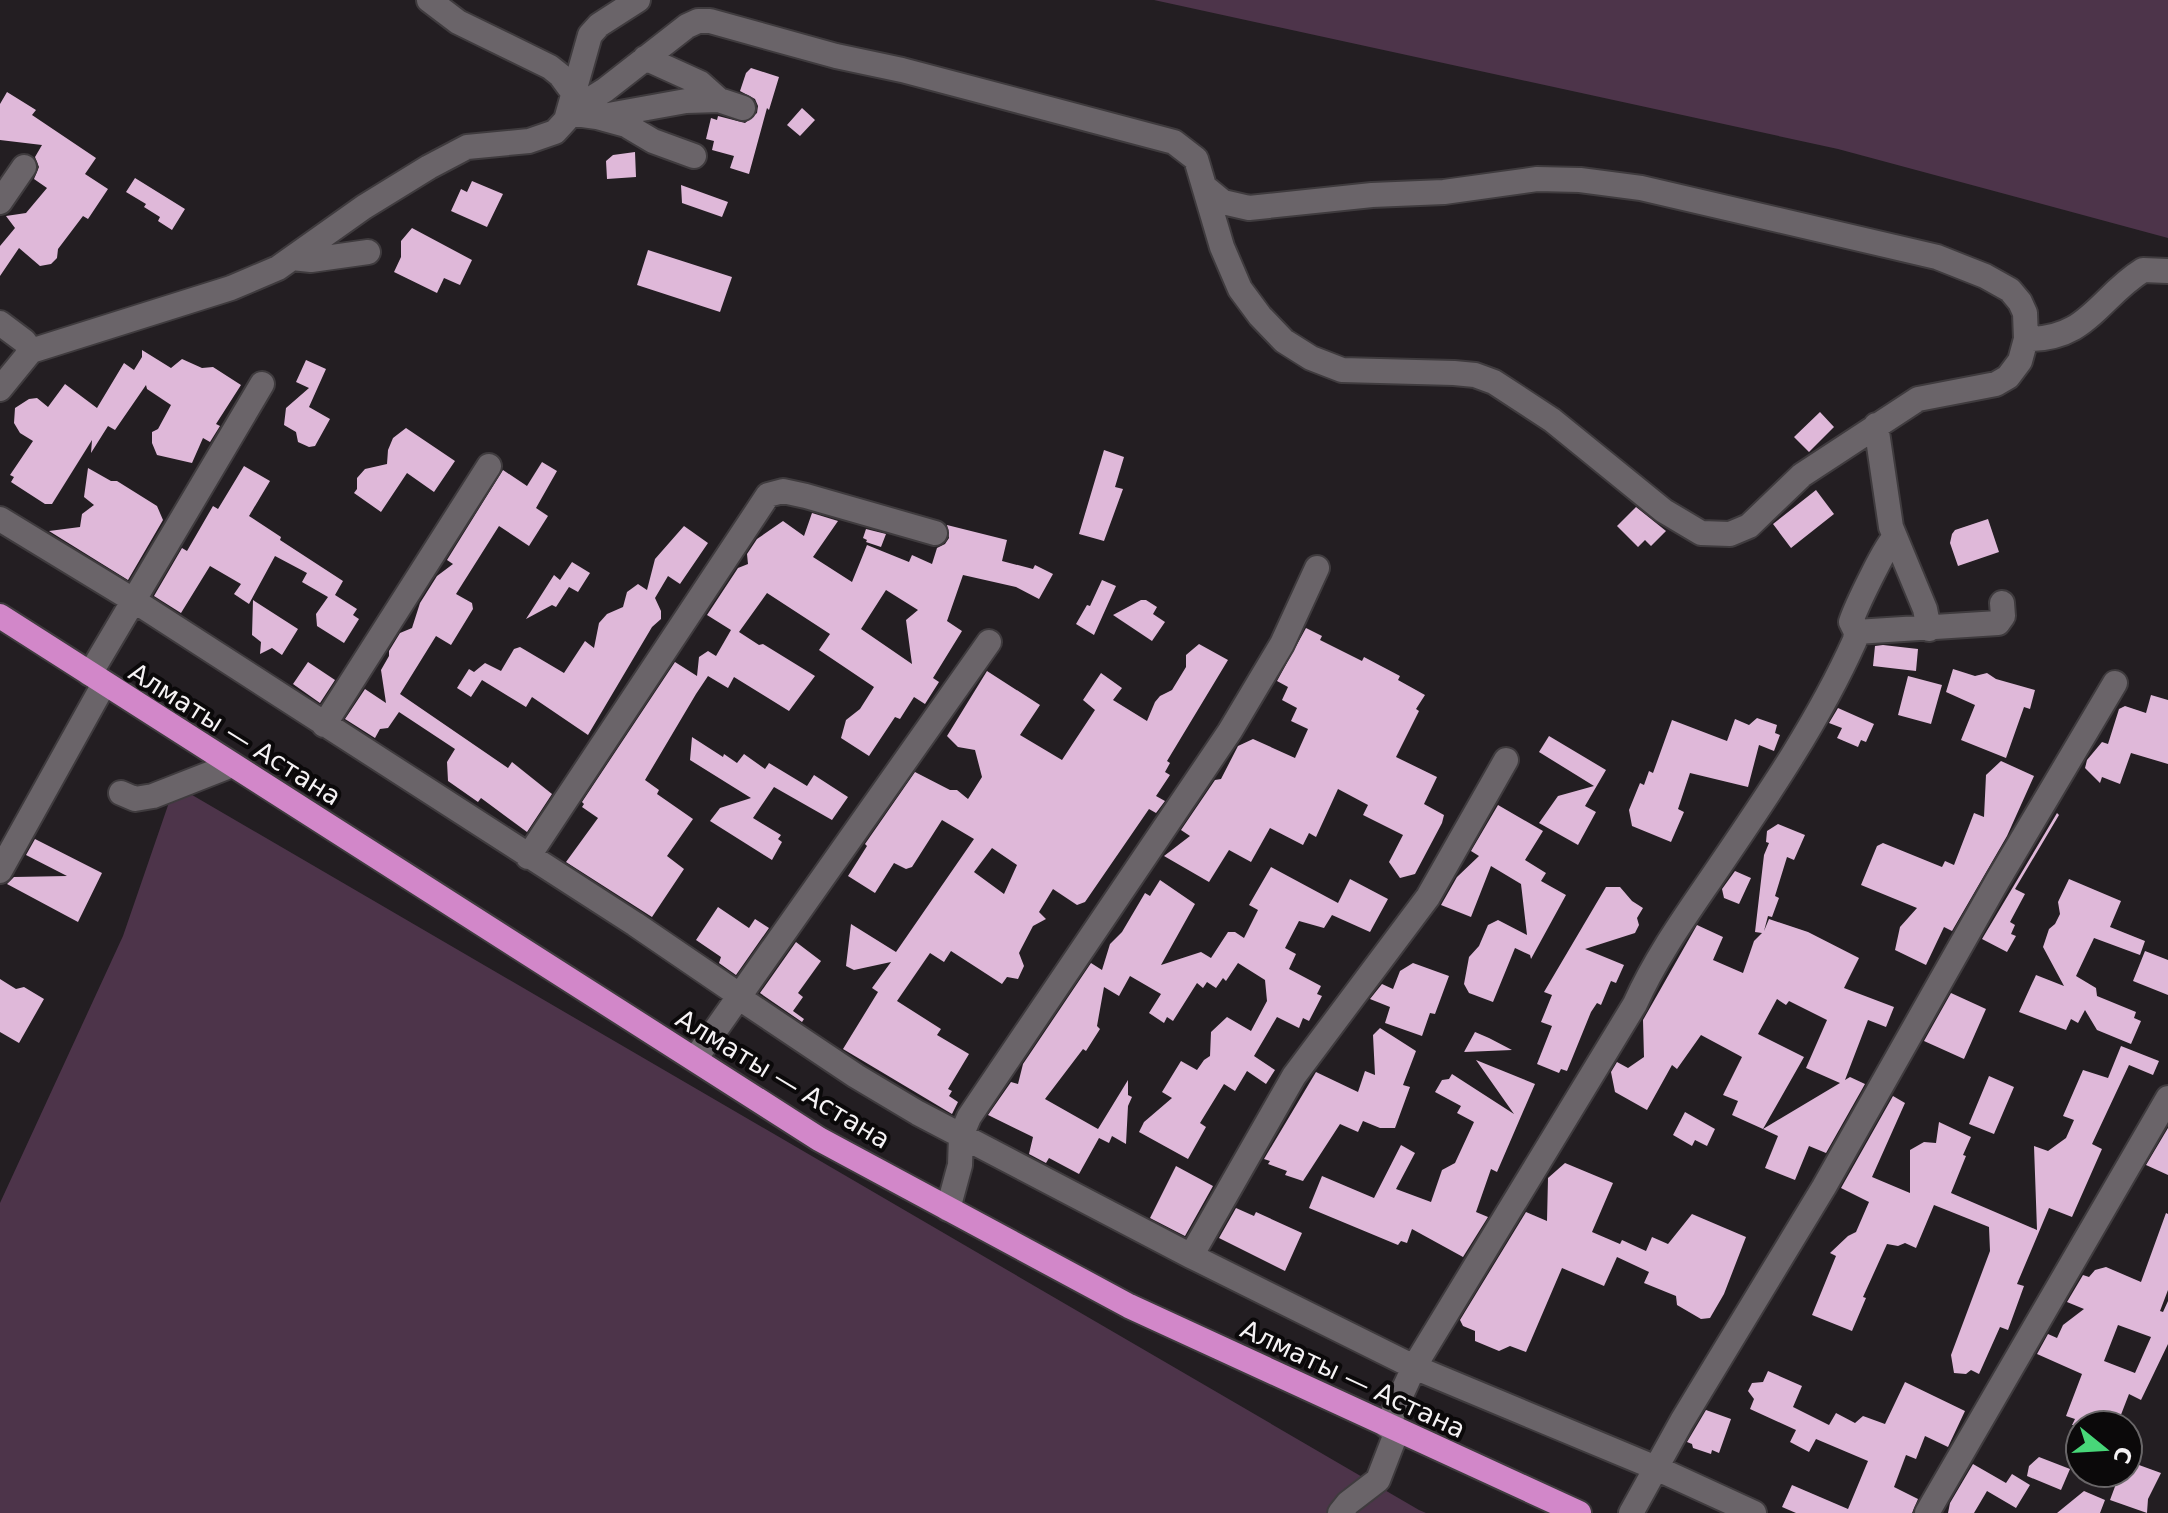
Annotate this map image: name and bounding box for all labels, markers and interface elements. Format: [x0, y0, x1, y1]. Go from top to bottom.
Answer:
street label: Алматы — Астана [123, 657, 347, 811]
street label: Алматы — Астана [671, 1003, 895, 1155]
street label: Алматы — Астана [1236, 1314, 1470, 1444]
north arrow [2064, 1409, 2144, 1489]
text: С [2108, 1443, 2137, 1467]

